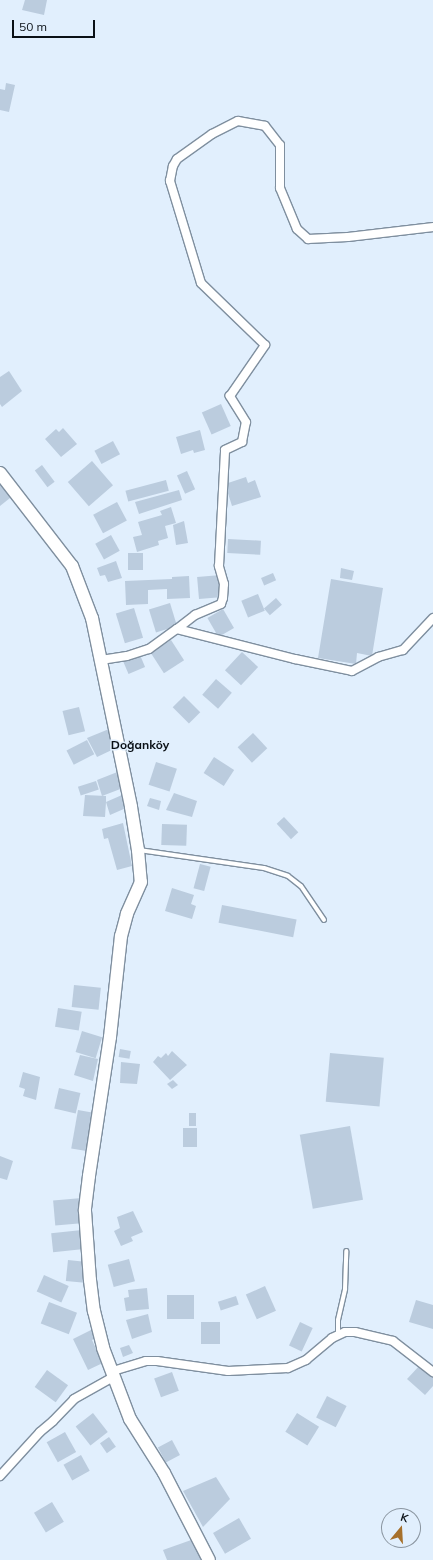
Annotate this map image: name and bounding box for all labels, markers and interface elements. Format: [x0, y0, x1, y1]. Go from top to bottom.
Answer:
scale bar [14, 12, 97, 38]
text: 50 m [19, 19, 47, 34]
district label: Doğanköy [111, 738, 169, 752]
north arrow [381, 1508, 421, 1548]
text: K [399, 1510, 410, 1525]

